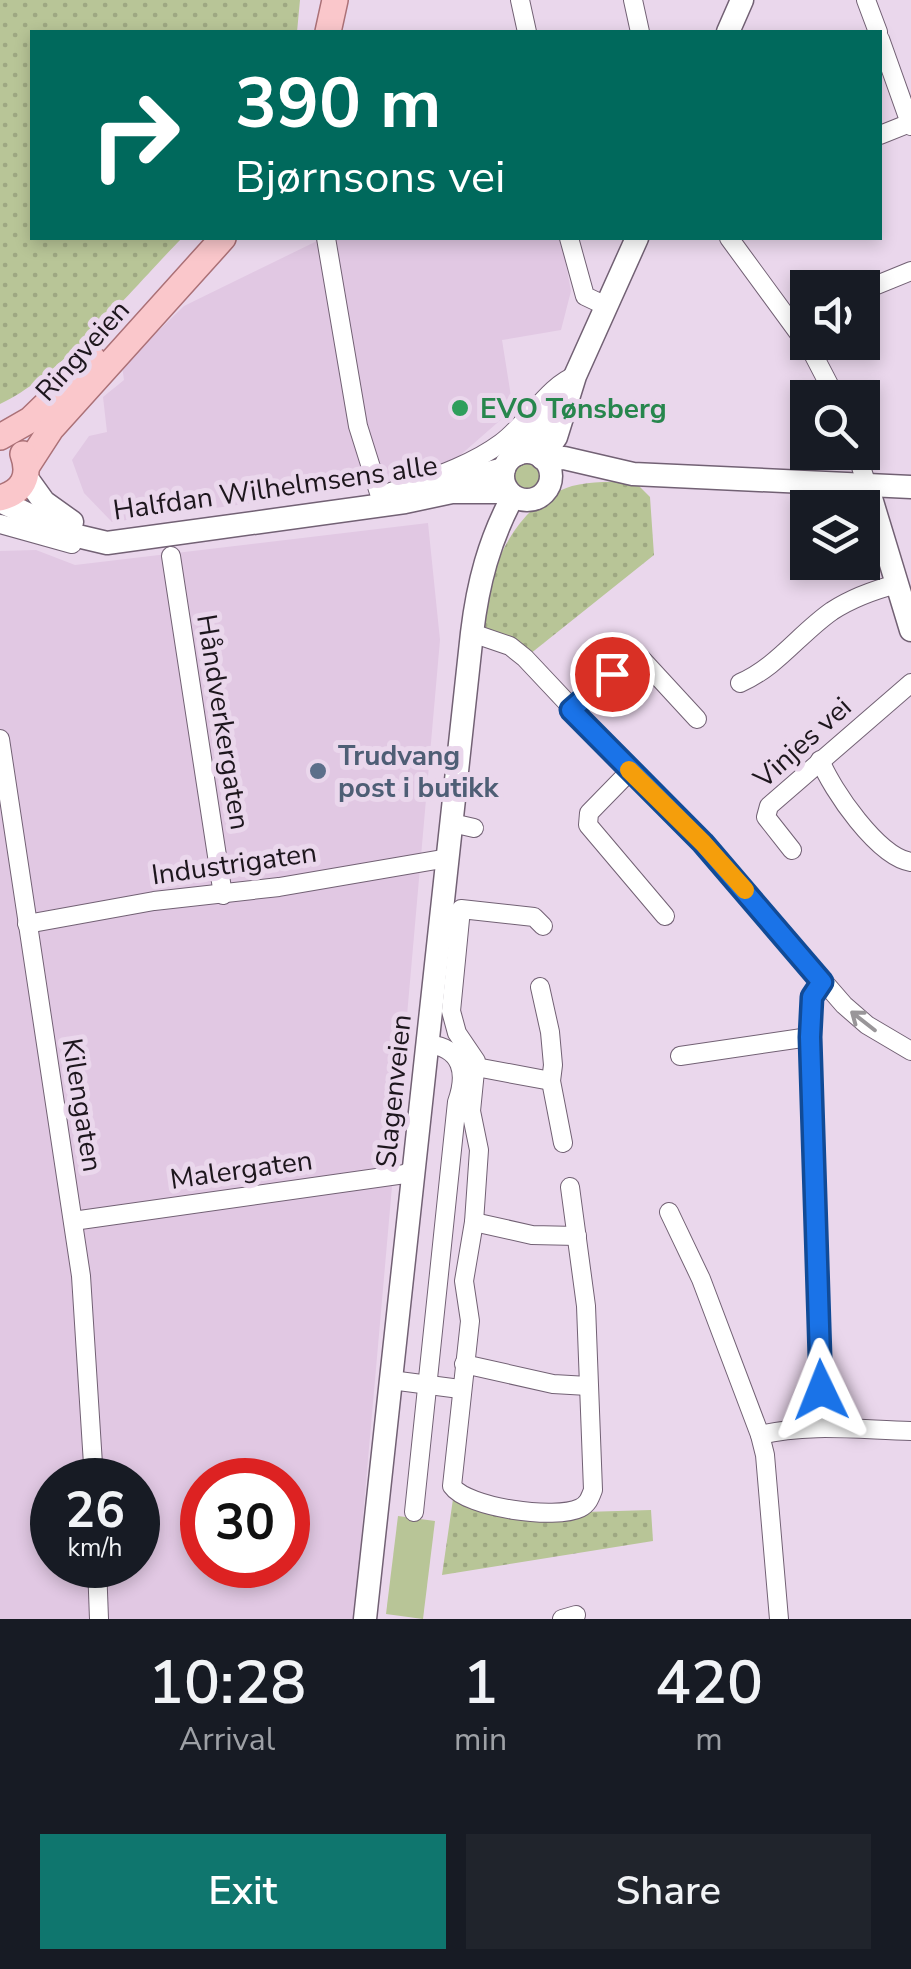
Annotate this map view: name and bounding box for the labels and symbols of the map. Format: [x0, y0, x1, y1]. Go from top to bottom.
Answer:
street label: Ringveien [27, 292, 138, 409]
place label: EVO Tønsberg [480, 390, 667, 428]
marker: EVO Tønsberg [449, 397, 471, 419]
street label: Halfdan Wilhelmsens alle [110, 446, 440, 530]
street label: Håndverkergaten [187, 612, 259, 833]
pin [570, 632, 655, 717]
street label: Vinjes vei [745, 689, 860, 798]
place label: Trudvang post i butikk [338, 737, 499, 807]
marker: Trudvang post i butikk [307, 760, 329, 782]
street label: Industrigaten [149, 834, 319, 894]
one-way arrow [850, 1010, 877, 1031]
street label: Slagenveien [367, 1013, 421, 1170]
street label: Kilengaten [53, 1036, 111, 1175]
street label: Malergaten [167, 1141, 315, 1199]
position arrow [769, 1338, 873, 1442]
speed limit sign: 30 [180, 1458, 310, 1588]

